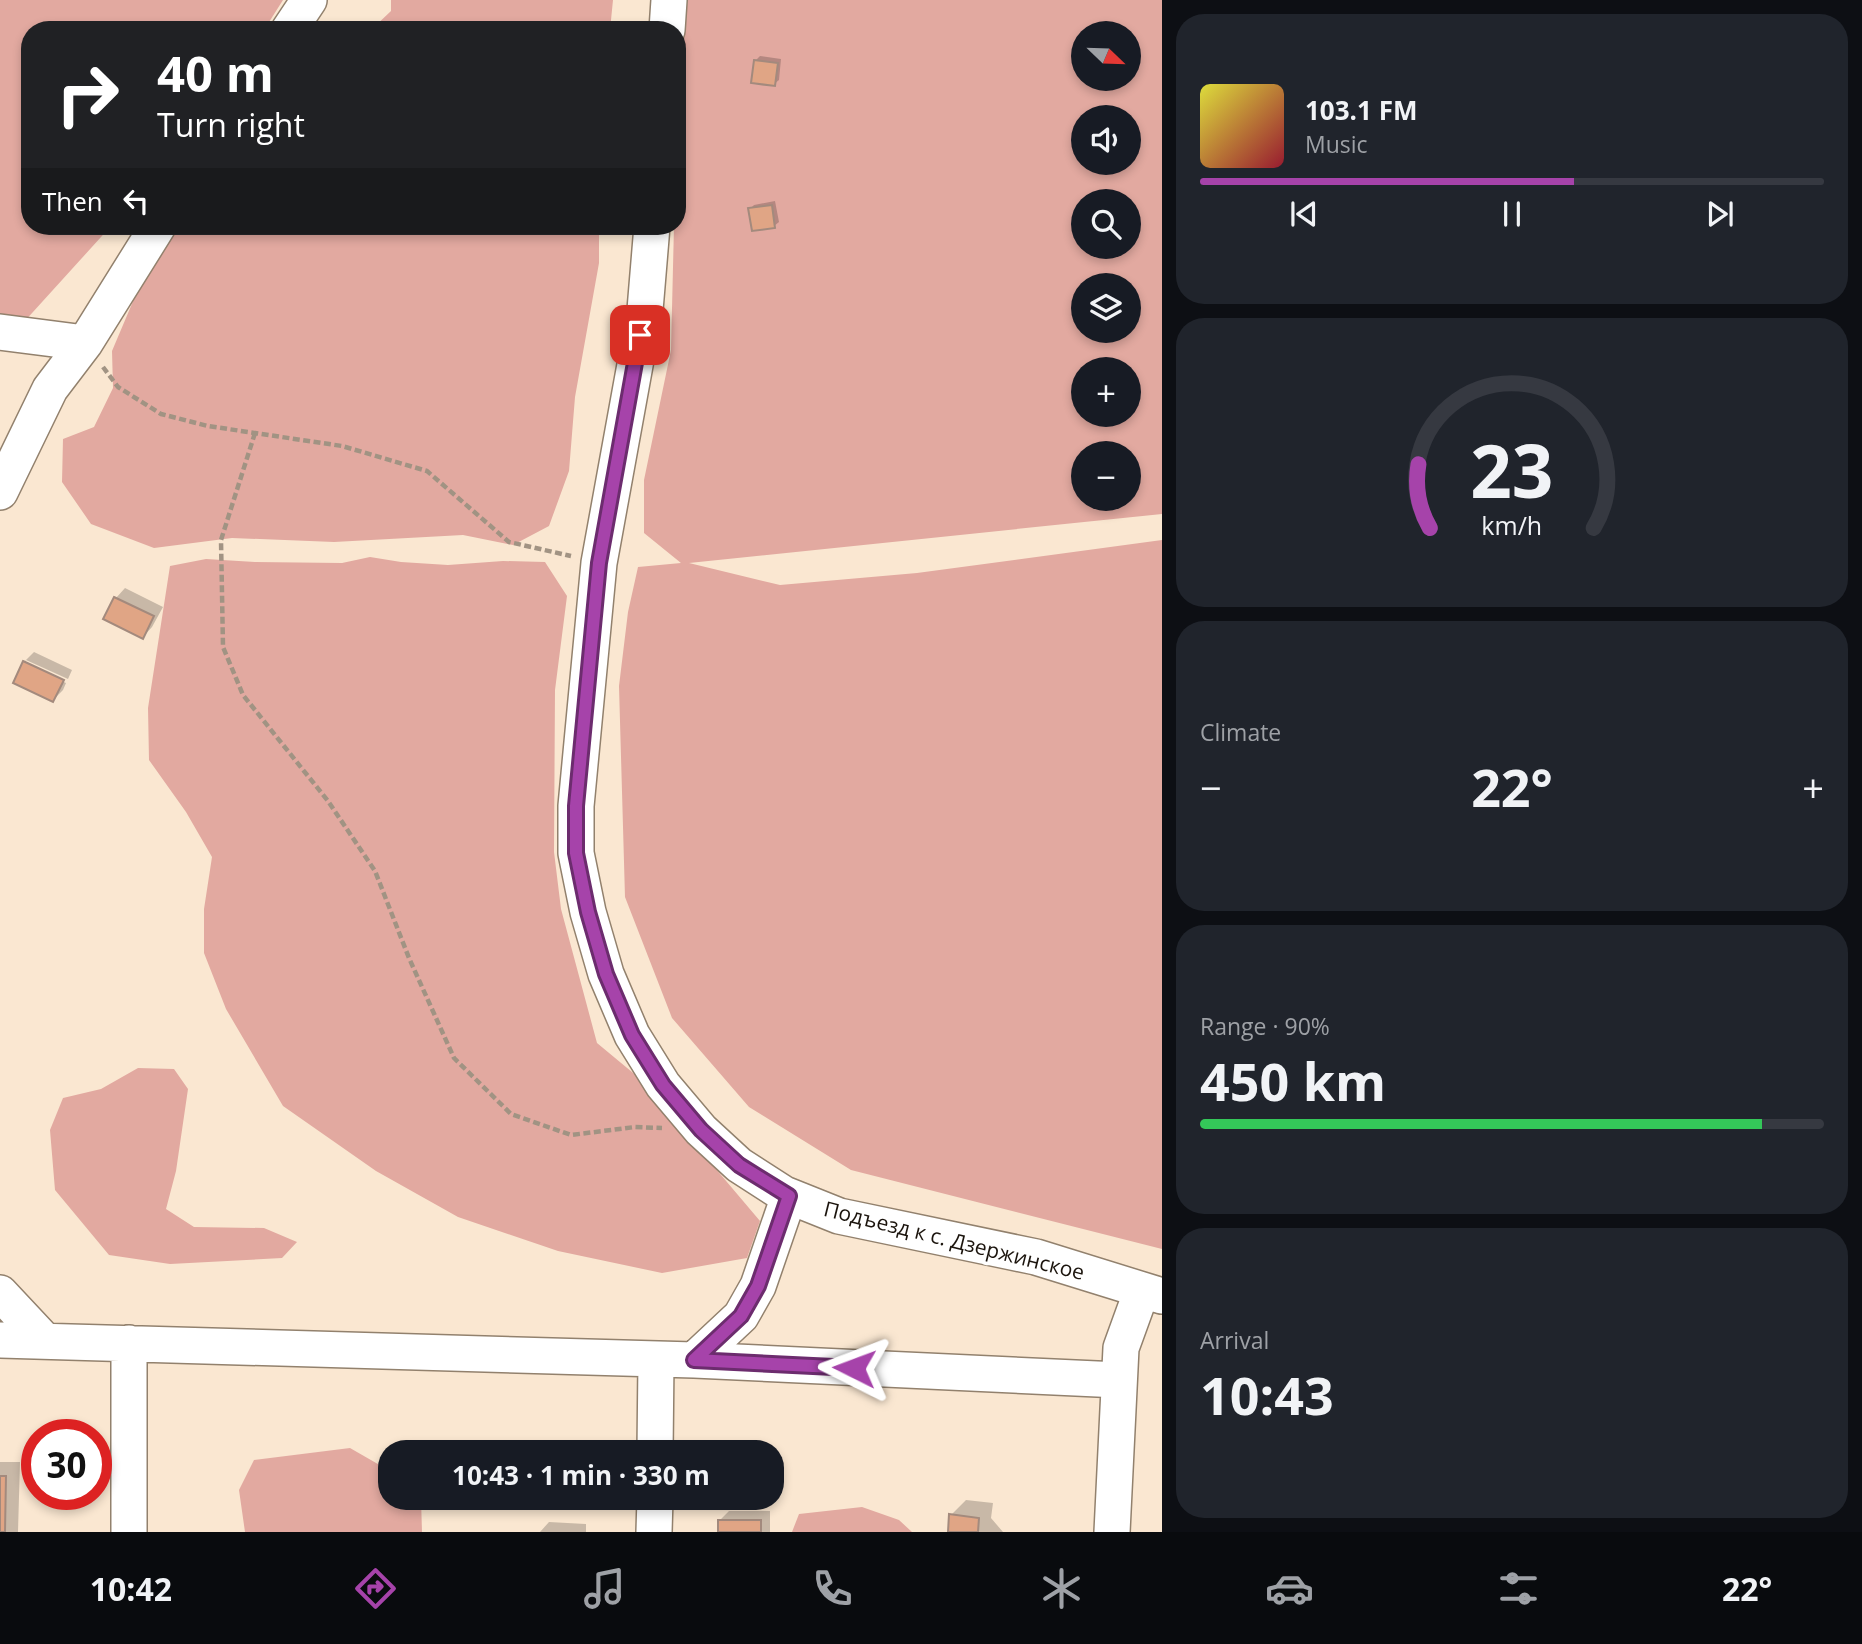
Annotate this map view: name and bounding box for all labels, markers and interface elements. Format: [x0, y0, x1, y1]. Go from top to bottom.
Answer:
north arrow [1071, 21, 1141, 91]
map controls [1071, 21, 1141, 511]
text: 40 m [157, 40, 274, 106]
icon: right [42, 49, 133, 140]
text: 103.1 FM [1305, 92, 1417, 128]
text: Turn right [157, 103, 305, 146]
button: sound [1071, 105, 1141, 175]
text: Music [1305, 128, 1368, 160]
icon: left [117, 182, 155, 220]
text: Then [42, 183, 103, 219]
button: search [1071, 189, 1141, 259]
icon: previous [1285, 195, 1323, 233]
icon: pause [1493, 195, 1531, 233]
icon: next [1701, 195, 1739, 233]
button: layers [1071, 273, 1141, 343]
pin [610, 305, 670, 365]
icon: arrive [621, 316, 659, 354]
button: + [1071, 357, 1141, 427]
text: 23 [1470, 421, 1554, 520]
button: − [1071, 441, 1141, 511]
text: km/h [1482, 508, 1542, 542]
text: Climate [1200, 716, 1281, 748]
text: 22° [1471, 751, 1553, 822]
text: − [1200, 761, 1222, 813]
text: + [1802, 761, 1824, 813]
text: Range · 90% [1200, 1010, 1330, 1042]
text: 450 km [1200, 1045, 1386, 1116]
street label: Подъезд к с. Дзержинское [821, 1194, 1088, 1286]
text: Arrival [1200, 1324, 1269, 1356]
position arrow [817, 1331, 891, 1405]
text: 10:43 [1200, 1359, 1334, 1430]
speed limit sign: 30 [21, 1419, 112, 1510]
text: 10:43 · 1 min · 330 m [452, 1457, 710, 1493]
icon: directions [351, 1564, 400, 1613]
icon: music [580, 1564, 629, 1613]
icon: phone [808, 1564, 857, 1613]
icon: climate [1037, 1564, 1086, 1613]
icon: car [1265, 1564, 1314, 1613]
icon: filters [1494, 1564, 1543, 1613]
text: 10:42 [90, 1567, 172, 1610]
text: 22° [1722, 1567, 1772, 1610]

